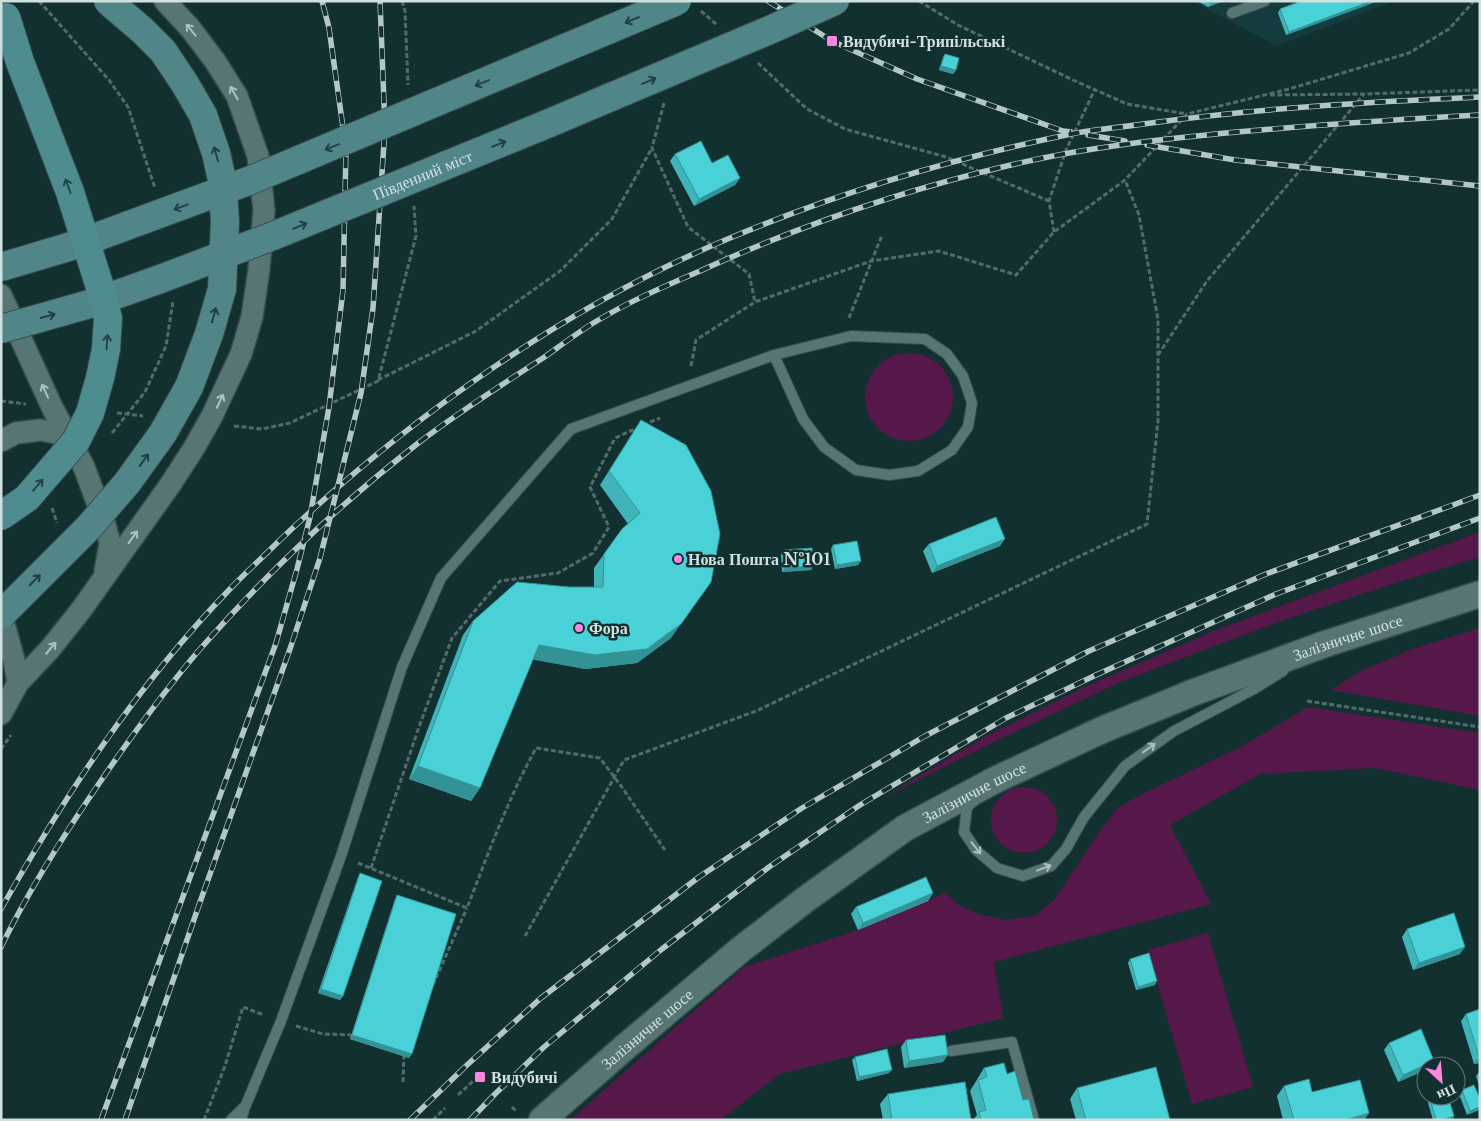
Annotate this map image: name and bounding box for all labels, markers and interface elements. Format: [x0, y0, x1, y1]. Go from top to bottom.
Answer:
one-way arrow [625, 16, 640, 26]
one-way arrow [186, 24, 197, 37]
place label: Видубичі-Трипільські [843, 31, 1006, 51]
marker: Видубичі-Трипільські [825, 34, 839, 48]
one-way arrow [641, 76, 656, 86]
one-way arrow [475, 79, 490, 89]
one-way arrow [229, 85, 239, 100]
one-way arrow [491, 139, 506, 148]
one-way arrow [325, 142, 340, 152]
street label: Південний міст [370, 146, 475, 204]
one-way arrow [210, 147, 220, 163]
one-way arrow [63, 178, 72, 194]
one-way arrow [174, 203, 190, 212]
one-way arrow [292, 220, 307, 230]
one-way arrow [210, 307, 220, 323]
one-way arrow [40, 310, 56, 320]
one-way arrow [102, 334, 111, 350]
one-way arrow [39, 384, 49, 399]
one-way arrow [215, 393, 225, 408]
one-way arrow [139, 453, 149, 467]
one-way arrow [32, 478, 43, 491]
one-way arrow [127, 531, 138, 545]
place label: Нова Пошта №101 [688, 549, 830, 569]
marker: Нова Пошта №101 [672, 553, 684, 565]
one-way arrow [29, 574, 41, 587]
street label: Залізничне шосе [1290, 610, 1405, 665]
place label: Фора [589, 618, 628, 638]
marker: Фора [573, 622, 585, 634]
one-way arrow [45, 641, 57, 654]
one-way arrow [1142, 743, 1156, 754]
street label: Залізничне шосе [918, 757, 1029, 827]
one-way arrow [970, 841, 981, 854]
one-way arrow [1035, 863, 1051, 872]
street label: Залізничне шосе [597, 984, 697, 1074]
north arrow [1416, 1056, 1466, 1106]
place label: Видубичі [491, 1067, 558, 1087]
marker: Видубичі [473, 1070, 487, 1084]
text: Пн [1434, 1080, 1459, 1105]

